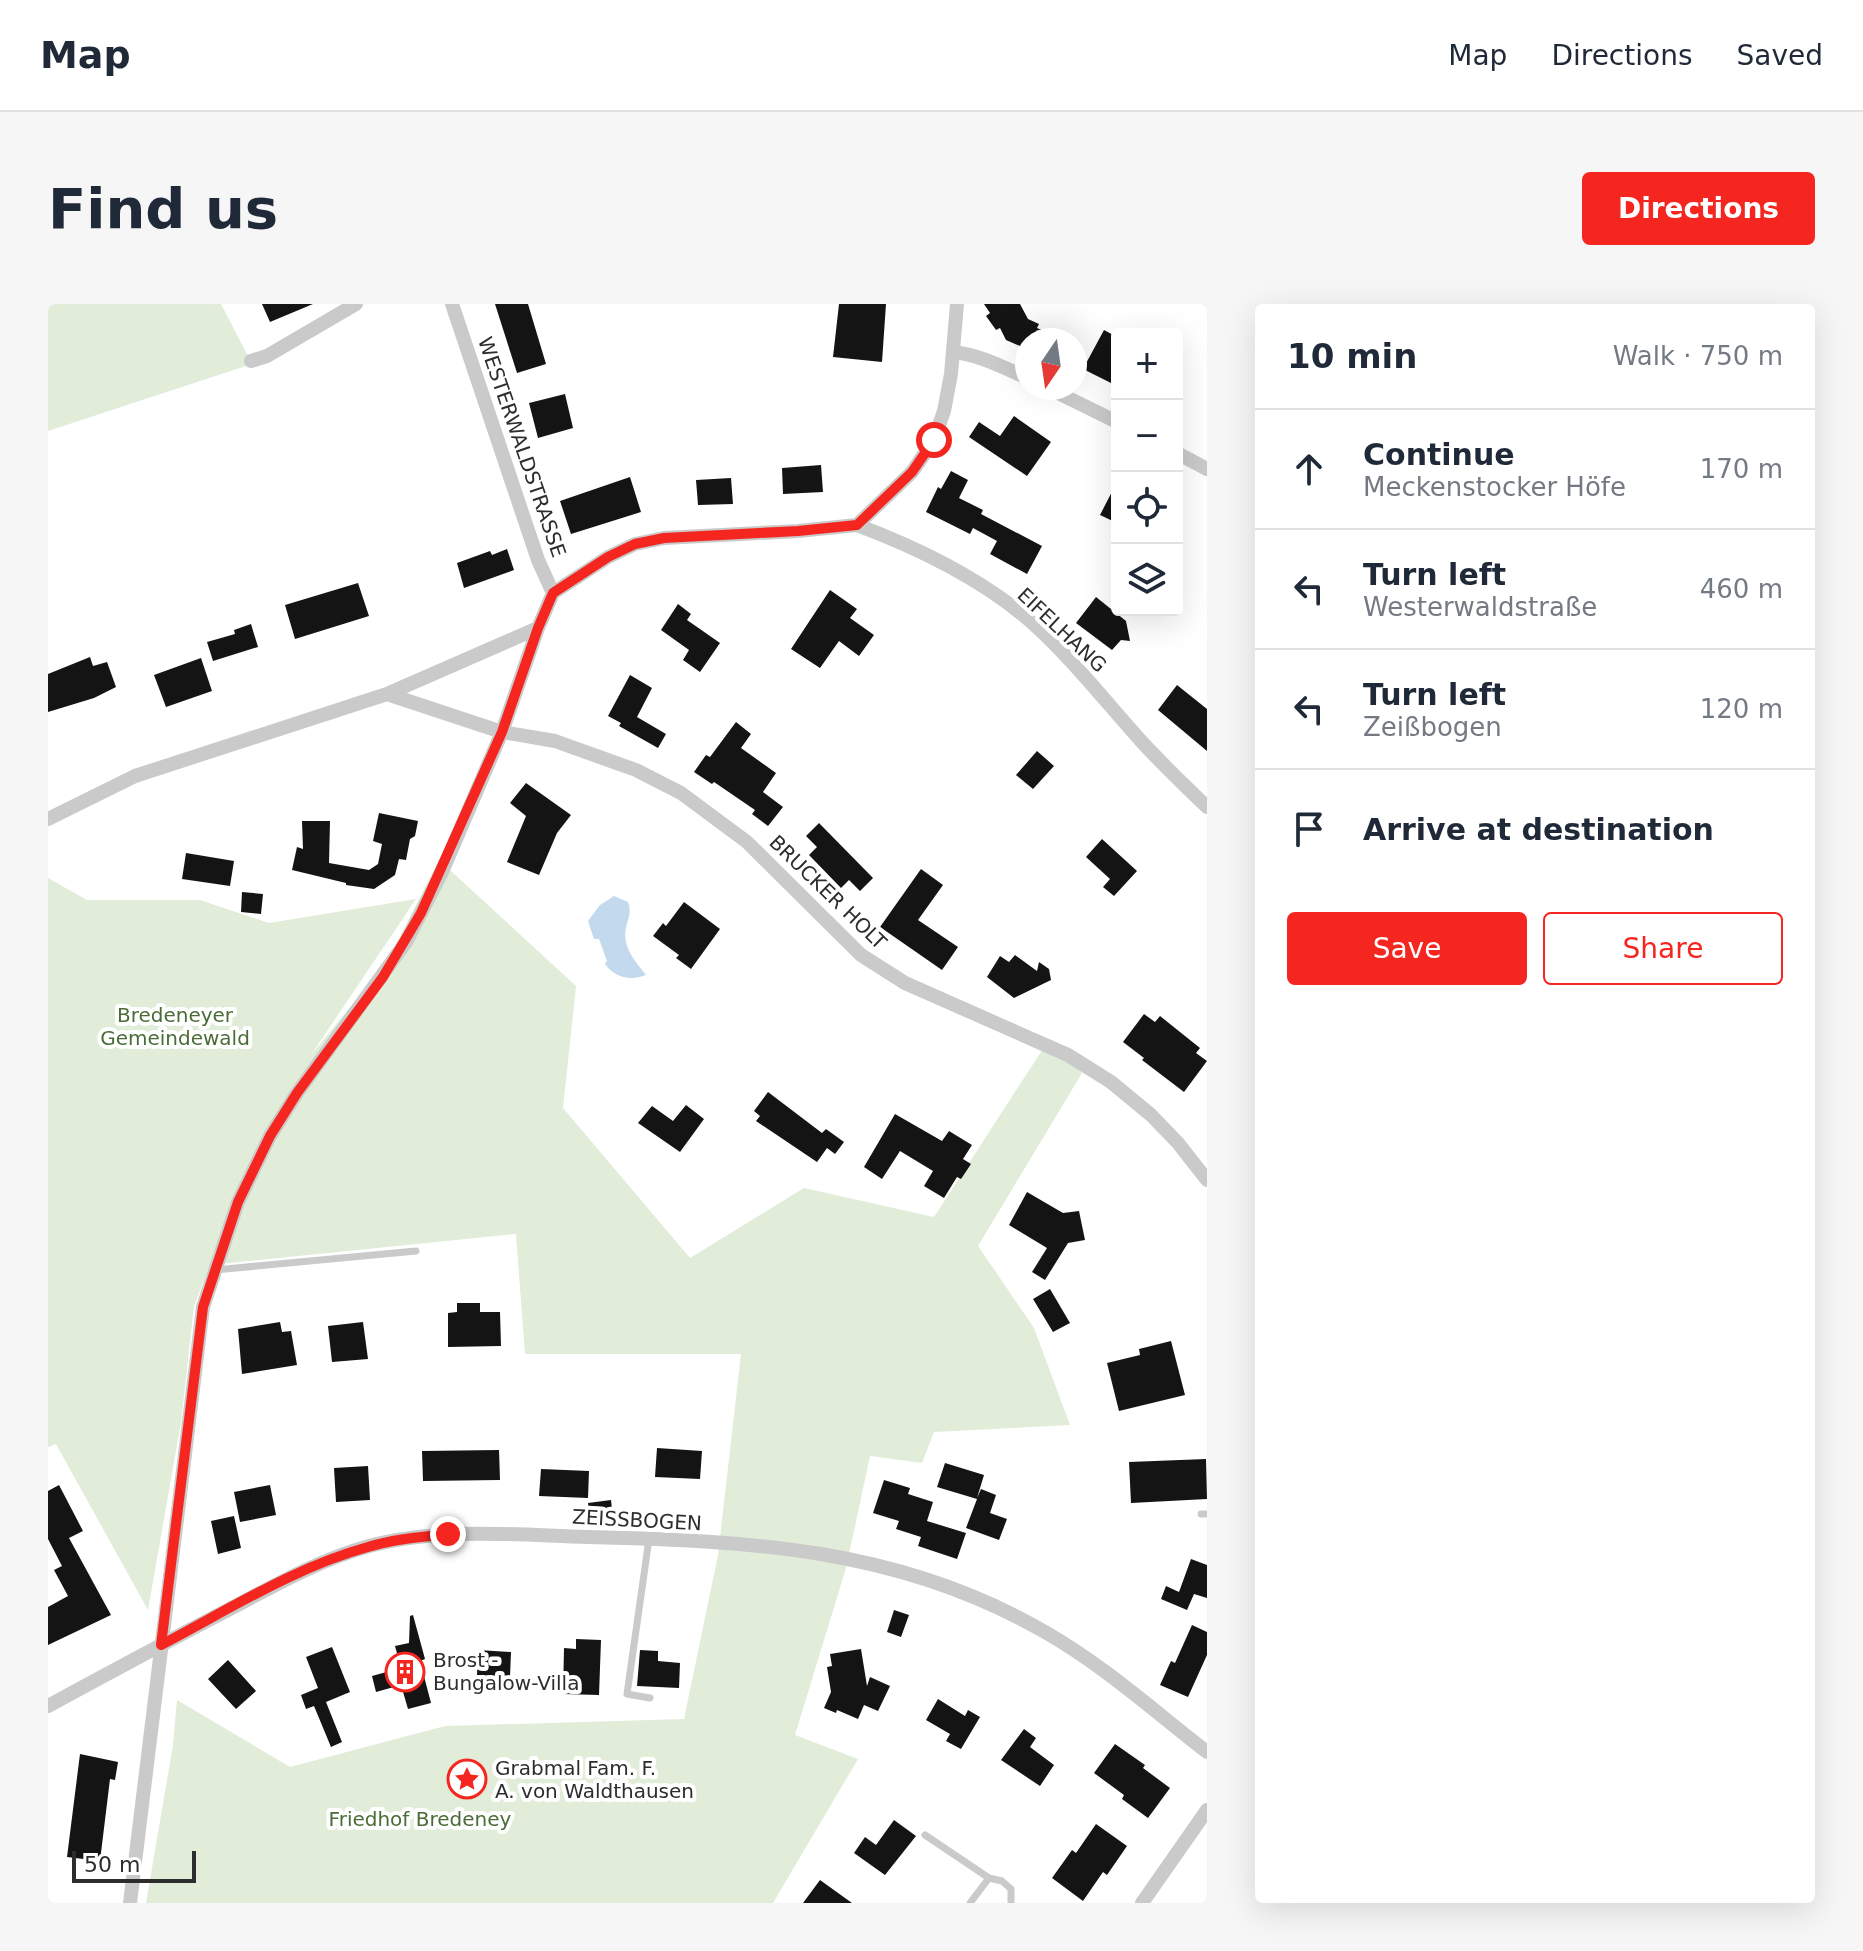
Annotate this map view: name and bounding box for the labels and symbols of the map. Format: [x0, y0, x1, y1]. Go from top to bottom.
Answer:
north arrow [1015, 328, 1087, 400]
street label: WESTERWALDSTRASSE [473, 334, 571, 560]
route start [916, 422, 952, 458]
street label: EIFELHANG [1012, 583, 1112, 677]
street label: BRUCKER HOLT [764, 830, 892, 955]
park label: Bredeneyer Gemeindewald [100, 1003, 250, 1050]
street label: ZEISSBOGEN [572, 1505, 702, 1535]
route end [430, 1516, 466, 1552]
place label: Brost - Bungalow-Villa [433, 1648, 579, 1695]
building icon: Brost - Bungalow-Villa [384, 1651, 426, 1693]
place label: Grabmal Fam. F. A. von Waldthausen [495, 1756, 694, 1803]
place icon: Grabmal Fam. F. A. von Waldthausen [446, 1758, 488, 1800]
park label: Friedhof Bredeney [329, 1807, 512, 1831]
scale bar [72, 1847, 196, 1883]

